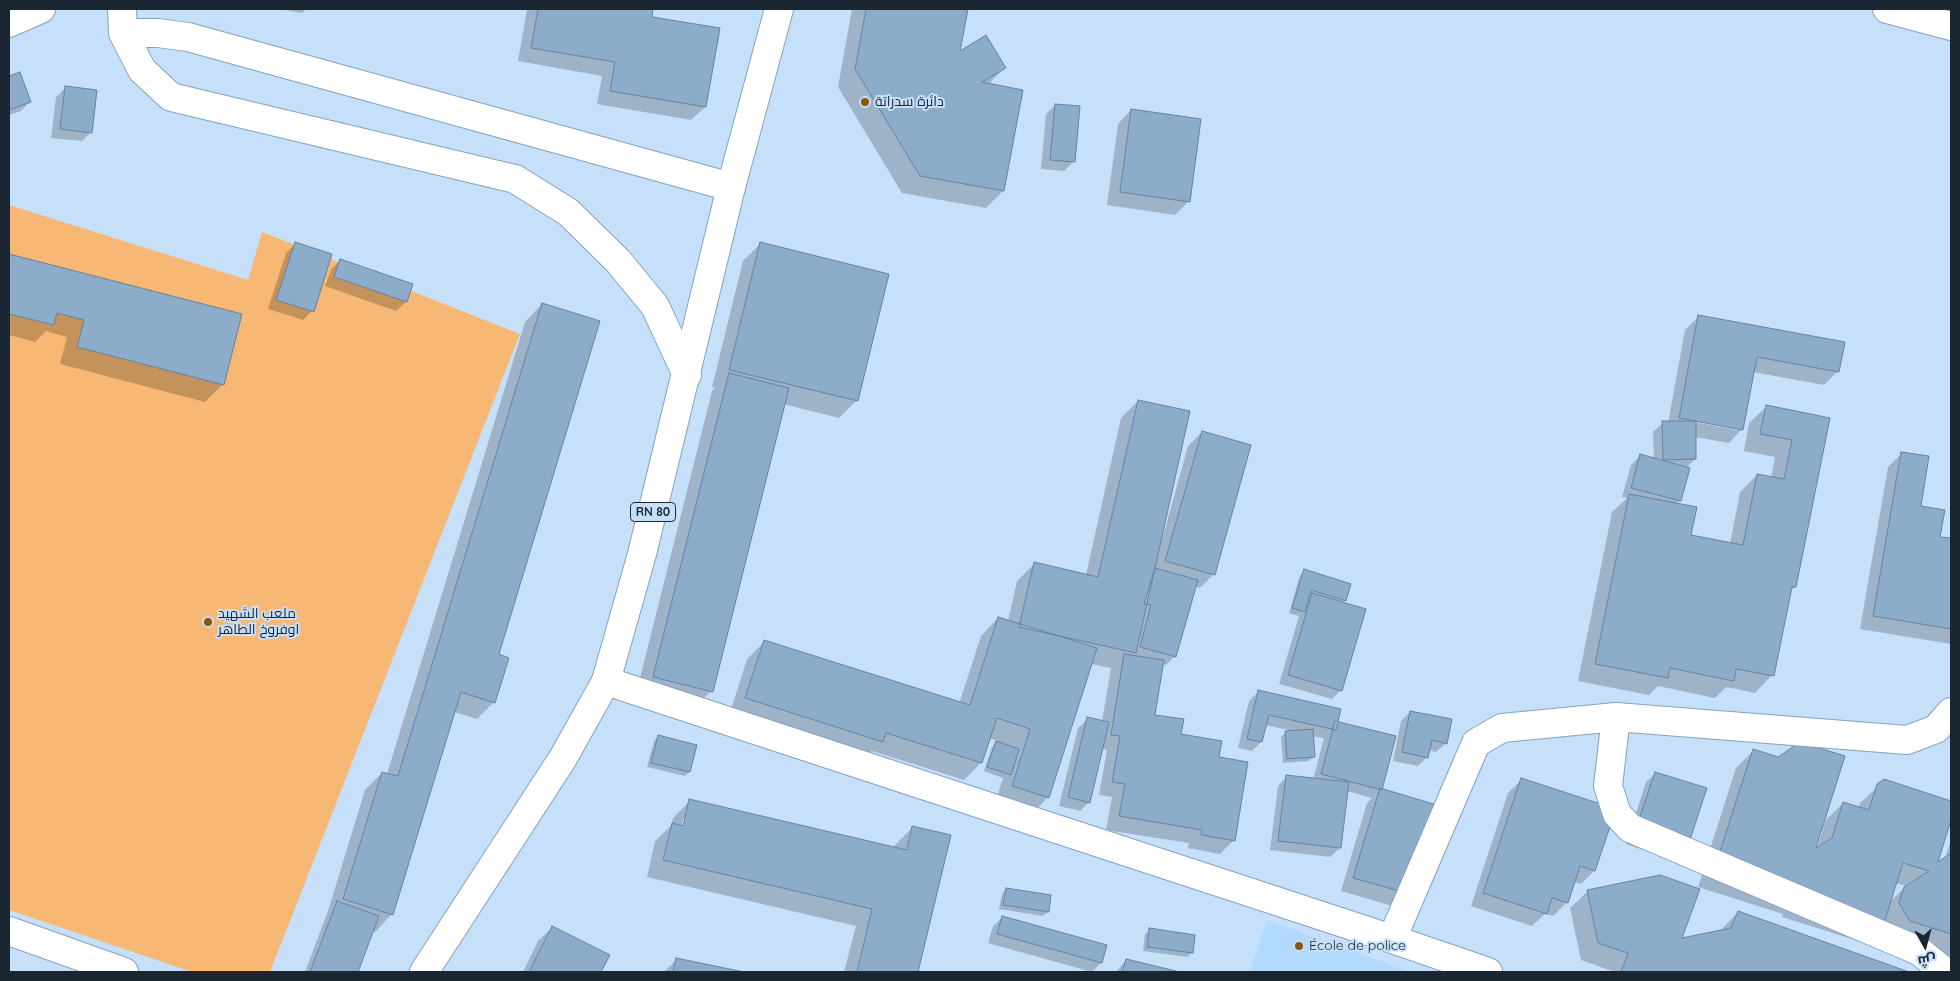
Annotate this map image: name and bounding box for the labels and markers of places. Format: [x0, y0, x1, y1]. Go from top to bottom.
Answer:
place label: دائرة سدراتة [875, 94, 944, 110]
marker: دائرة سدراتة [859, 96, 871, 108]
place label: ملعب الشهيد اوفروخ الطاهر [218, 606, 299, 638]
marker: ملعب الشهيد اوفروخ الطاهر [202, 616, 214, 628]
place label: École de police [1309, 938, 1406, 954]
marker: École de police [1293, 940, 1305, 952]

